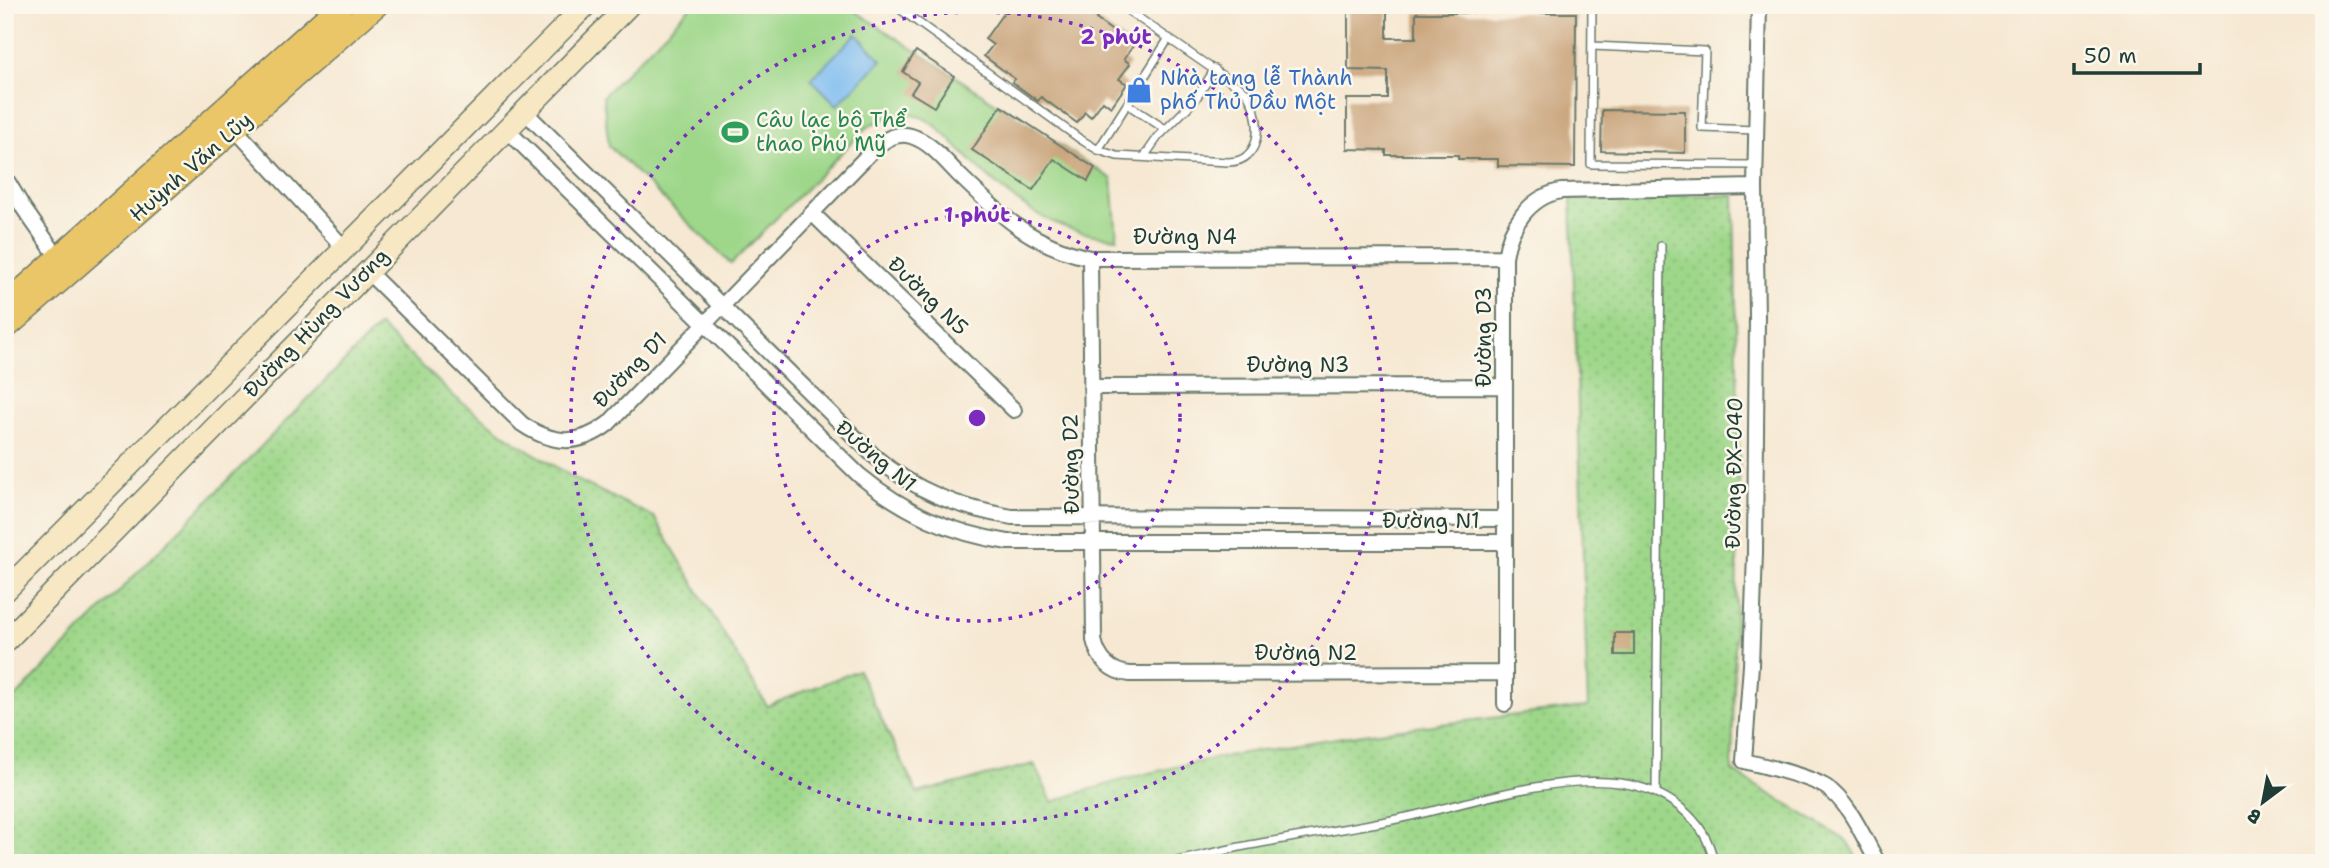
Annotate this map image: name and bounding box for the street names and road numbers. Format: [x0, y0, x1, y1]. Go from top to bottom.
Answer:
street label: Huỳnh Văn Lũy [124, 106, 258, 228]
street label: Đường N4 [1133, 223, 1237, 251]
street label: Đường Hùng Vương [237, 242, 395, 404]
street label: Đường N5 [882, 250, 974, 342]
street label: Đường D3 [1470, 287, 1498, 387]
street label: Đường D1 [587, 326, 673, 414]
street label: Đường N3 [1247, 351, 1349, 379]
street label: Đường ĐX-040 [1719, 397, 1749, 549]
street label: Đường D2 [1056, 413, 1086, 515]
street label: Đường N1 [830, 414, 922, 498]
street label: Đường N1 [1382, 507, 1480, 535]
street label: Đường N2 [1255, 639, 1357, 667]

